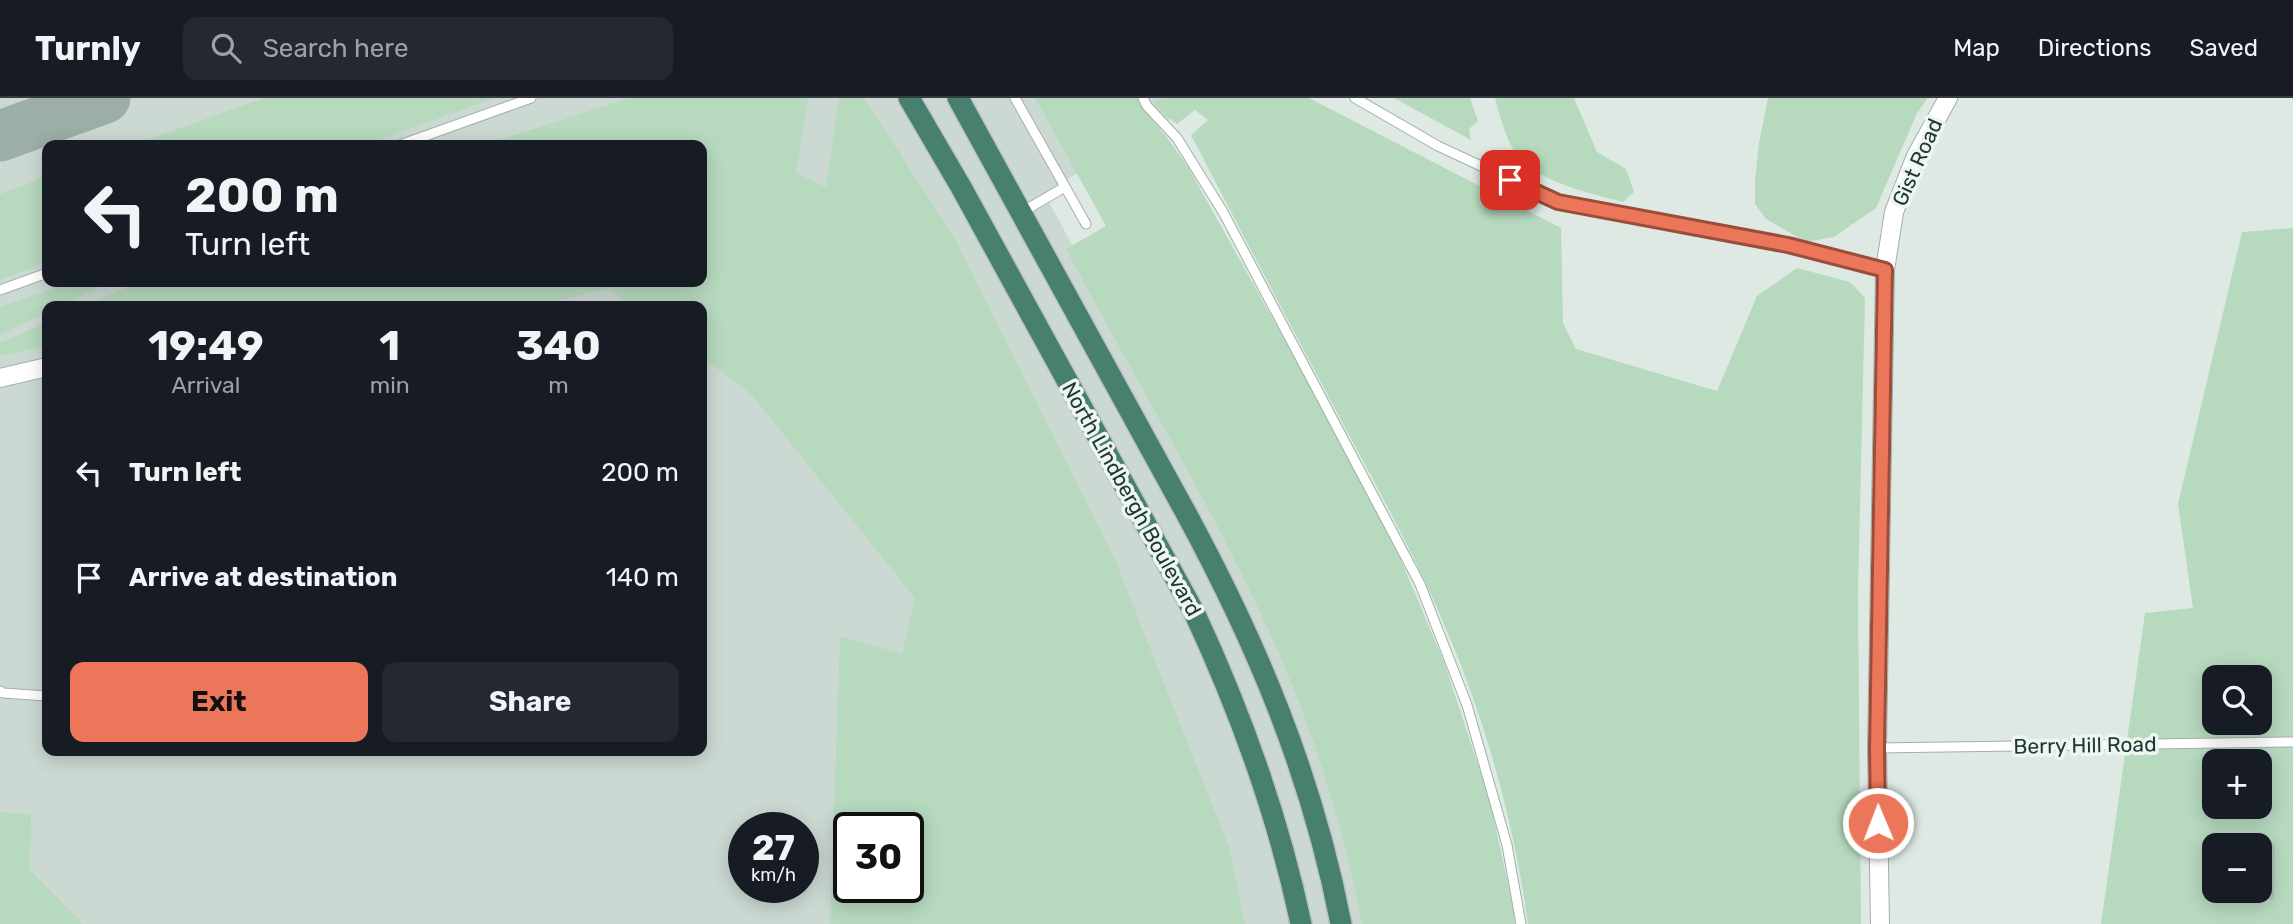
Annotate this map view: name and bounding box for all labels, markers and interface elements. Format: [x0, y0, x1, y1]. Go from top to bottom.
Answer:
search box [183, 17, 673, 80]
text: Turnly [35, 29, 141, 68]
icon: search [207, 29, 245, 67]
text: Search here [263, 33, 409, 64]
text: Map [1953, 34, 2000, 62]
text: Directions [2038, 34, 2151, 62]
text: Saved [2189, 34, 2258, 62]
street label: Gist Road [1887, 114, 1947, 210]
pin [1480, 150, 1540, 210]
icon: arrive [1491, 161, 1529, 199]
text: 200 m [185, 166, 339, 224]
icon: left [70, 168, 161, 259]
text: Turn left [185, 225, 310, 263]
text: 19:49 [148, 321, 264, 371]
text: 1 [379, 321, 400, 371]
text: 340 [516, 321, 601, 371]
text: Arrival [171, 371, 240, 399]
text: min [370, 371, 410, 399]
text: m [548, 371, 569, 399]
street label: North Lindbergh Boulevard [1057, 378, 1207, 620]
icon: left [70, 454, 108, 492]
text: Turn left [129, 457, 241, 488]
text: 200 m [601, 457, 679, 488]
icon: arrive [70, 559, 108, 597]
text: Arrive at destination [129, 562, 397, 593]
text: 140 m [606, 562, 679, 593]
button: Exit [70, 662, 368, 742]
button: Share [382, 662, 679, 742]
map controls [2202, 665, 2272, 903]
button: search [2202, 665, 2272, 735]
street label: Berry Hill Road [2013, 731, 2157, 759]
button: + [2202, 749, 2272, 819]
position arrow [1841, 786, 1915, 860]
speed limit sign: 30 [833, 812, 924, 903]
text: 27 [752, 827, 795, 869]
button: − [2202, 833, 2272, 903]
text: km/h [751, 864, 796, 886]

